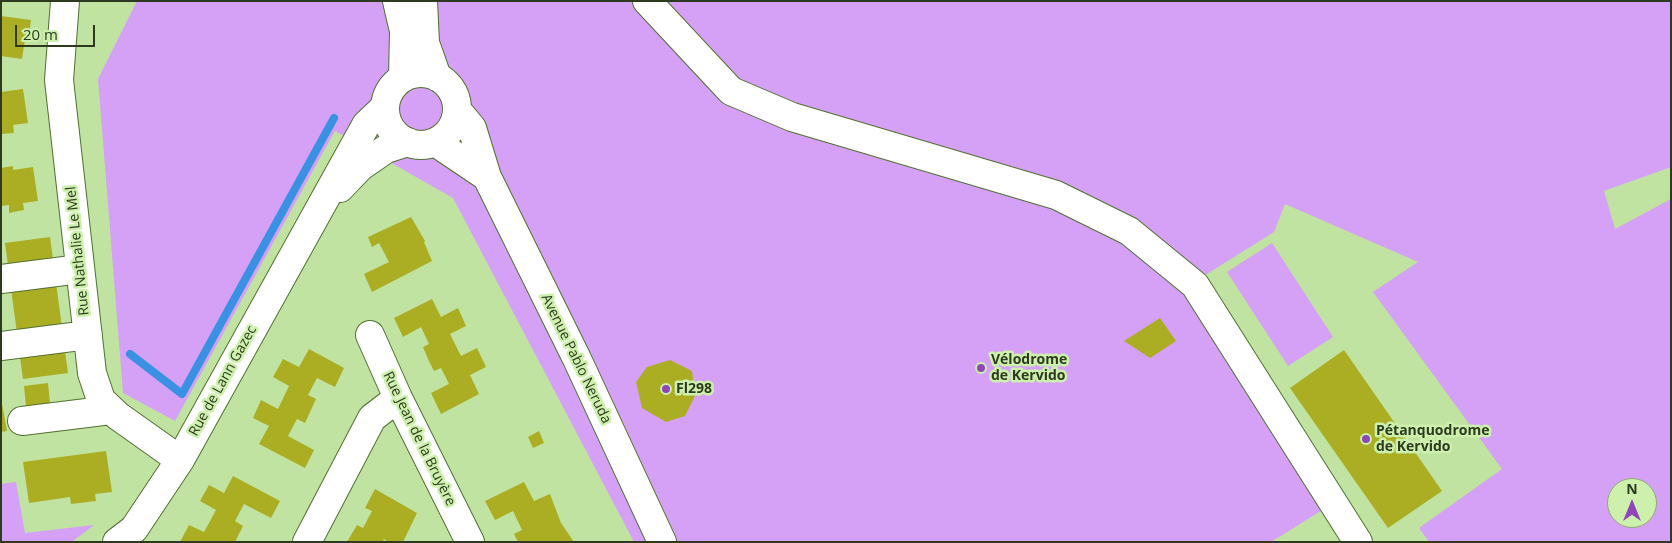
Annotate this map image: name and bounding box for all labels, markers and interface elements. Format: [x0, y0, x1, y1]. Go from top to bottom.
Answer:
scale bar [18, 15, 98, 47]
text: 20 m [23, 24, 58, 44]
street label: Rue Nathalie Le Mel [63, 186, 93, 316]
street label: Avenue Pablo Neruda [537, 292, 615, 426]
street label: Rue de Lann Gazec [186, 323, 260, 439]
place label: Vélodrome de Kervido [991, 352, 1067, 384]
marker: Vélodrome de Kervido [975, 362, 987, 374]
street label: Rue Jean de la Bruyère [379, 369, 459, 509]
place label: Fl298 [676, 381, 712, 397]
marker: Fl298 [660, 383, 672, 395]
place label: Pétanquodrome de Kervido [1376, 423, 1489, 456]
marker: Pétanquodrome de Kervido [1360, 433, 1372, 445]
north arrow [1607, 478, 1657, 528]
text: N [1626, 479, 1638, 498]

